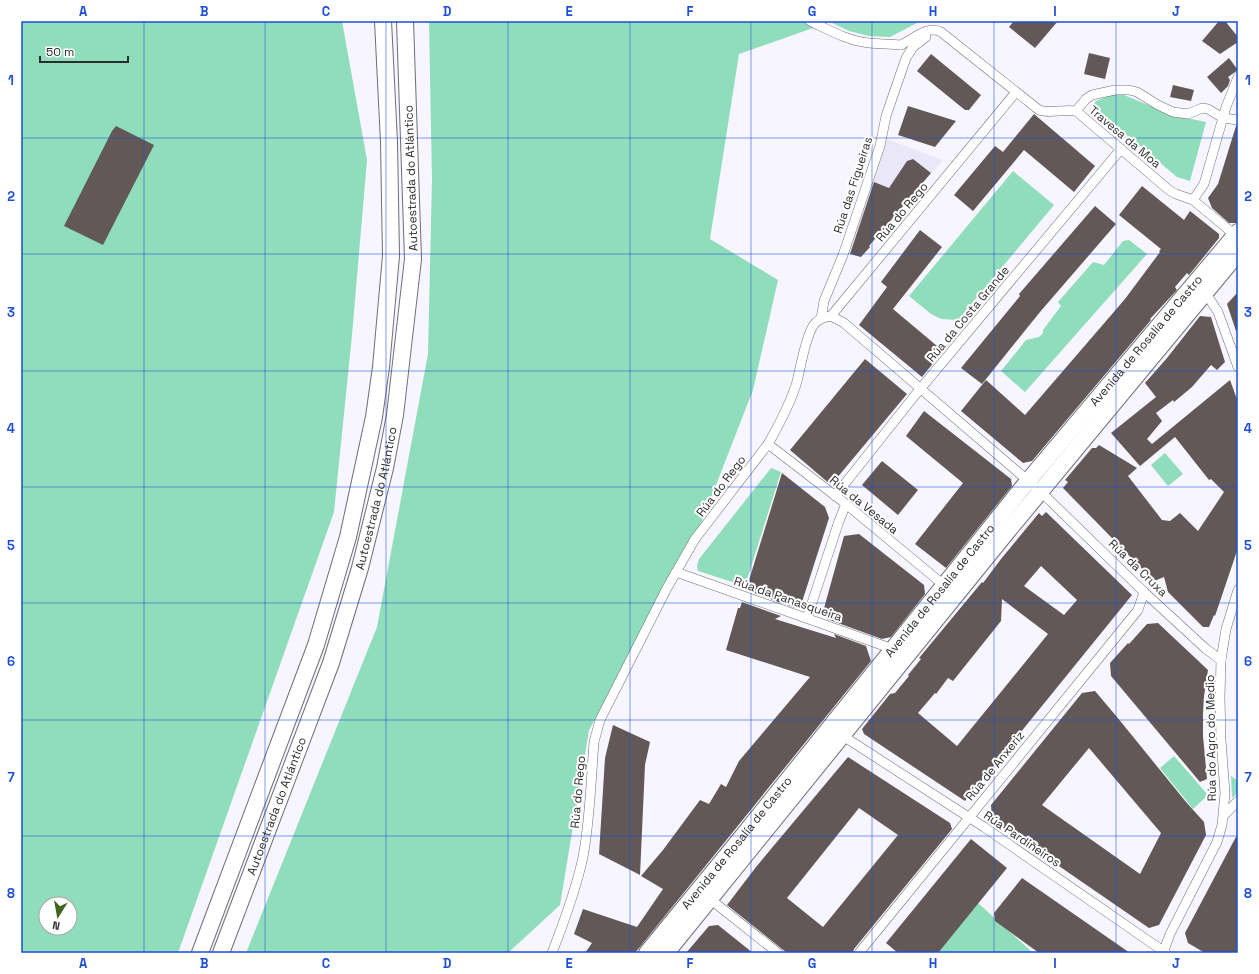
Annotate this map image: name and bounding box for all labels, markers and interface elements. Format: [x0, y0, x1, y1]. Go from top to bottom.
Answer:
text: A [79, 3, 88, 20]
text: B [200, 3, 209, 20]
text: C [322, 3, 330, 20]
text: D [443, 3, 452, 20]
text: E [565, 3, 573, 20]
text: F [687, 3, 694, 20]
text: G [808, 3, 816, 20]
text: H [929, 3, 937, 20]
text: I [1053, 3, 1057, 20]
text: J [1172, 3, 1180, 20]
scale bar [40, 38, 128, 64]
text: 50 m [46, 44, 74, 60]
text: 1 [8, 72, 14, 89]
text: 1 [1245, 72, 1251, 89]
street label: Travesa da Moa [1086, 102, 1164, 172]
street label: Autoestrada do Atlántico [400, 105, 422, 251]
street label: Rúa das Figueiras [830, 135, 876, 235]
street label: Rúa do Rego [872, 179, 932, 245]
text: 2 [7, 188, 15, 205]
text: 2 [1244, 188, 1252, 205]
street label: Rúa da Costa Grande [923, 263, 1013, 365]
street label: Avenida de Rosalía de Castro [1086, 272, 1206, 410]
text: 3 [7, 304, 15, 321]
text: 3 [1244, 304, 1252, 321]
text: 4 [7, 420, 15, 437]
text: 4 [1244, 420, 1252, 437]
street label: Autoestrada do Atlántico [352, 426, 401, 572]
street label: Rúa do Rego [693, 452, 749, 520]
street label: Rúa da Vesada [826, 472, 902, 538]
street label: Avenida de Rosalía de Castro [881, 521, 998, 661]
street label: Rúa da Cruxa [1105, 536, 1171, 600]
text: 5 [7, 537, 15, 554]
text: 5 [1244, 537, 1252, 554]
street label: Rúa da Panasqueira [732, 573, 844, 625]
text: 6 [7, 653, 15, 670]
text: 6 [1244, 653, 1252, 670]
street label: Rúa do Agro do Medio [1202, 674, 1220, 802]
street label: Rúa de Anxeriz [962, 728, 1028, 804]
street label: Autoestrada do Atlántico [243, 735, 310, 877]
street label: Rúa do Rego [567, 755, 589, 829]
text: 7 [7, 769, 15, 786]
text: 7 [1244, 769, 1252, 786]
street label: Avenida de Rosalía de Castro [678, 773, 795, 913]
street label: Rúa Pardiñeiros [981, 807, 1063, 871]
text: 8 [7, 885, 15, 902]
text: 8 [1244, 885, 1252, 902]
north arrow [38, 896, 78, 936]
text: N [51, 918, 61, 933]
text: A [79, 955, 88, 972]
text: B [200, 955, 209, 972]
text: C [322, 955, 330, 972]
text: D [443, 955, 452, 972]
text: E [565, 955, 573, 972]
text: F [687, 955, 694, 972]
text: G [808, 955, 816, 972]
text: H [929, 955, 937, 972]
text: I [1053, 955, 1057, 972]
text: J [1172, 955, 1180, 972]

